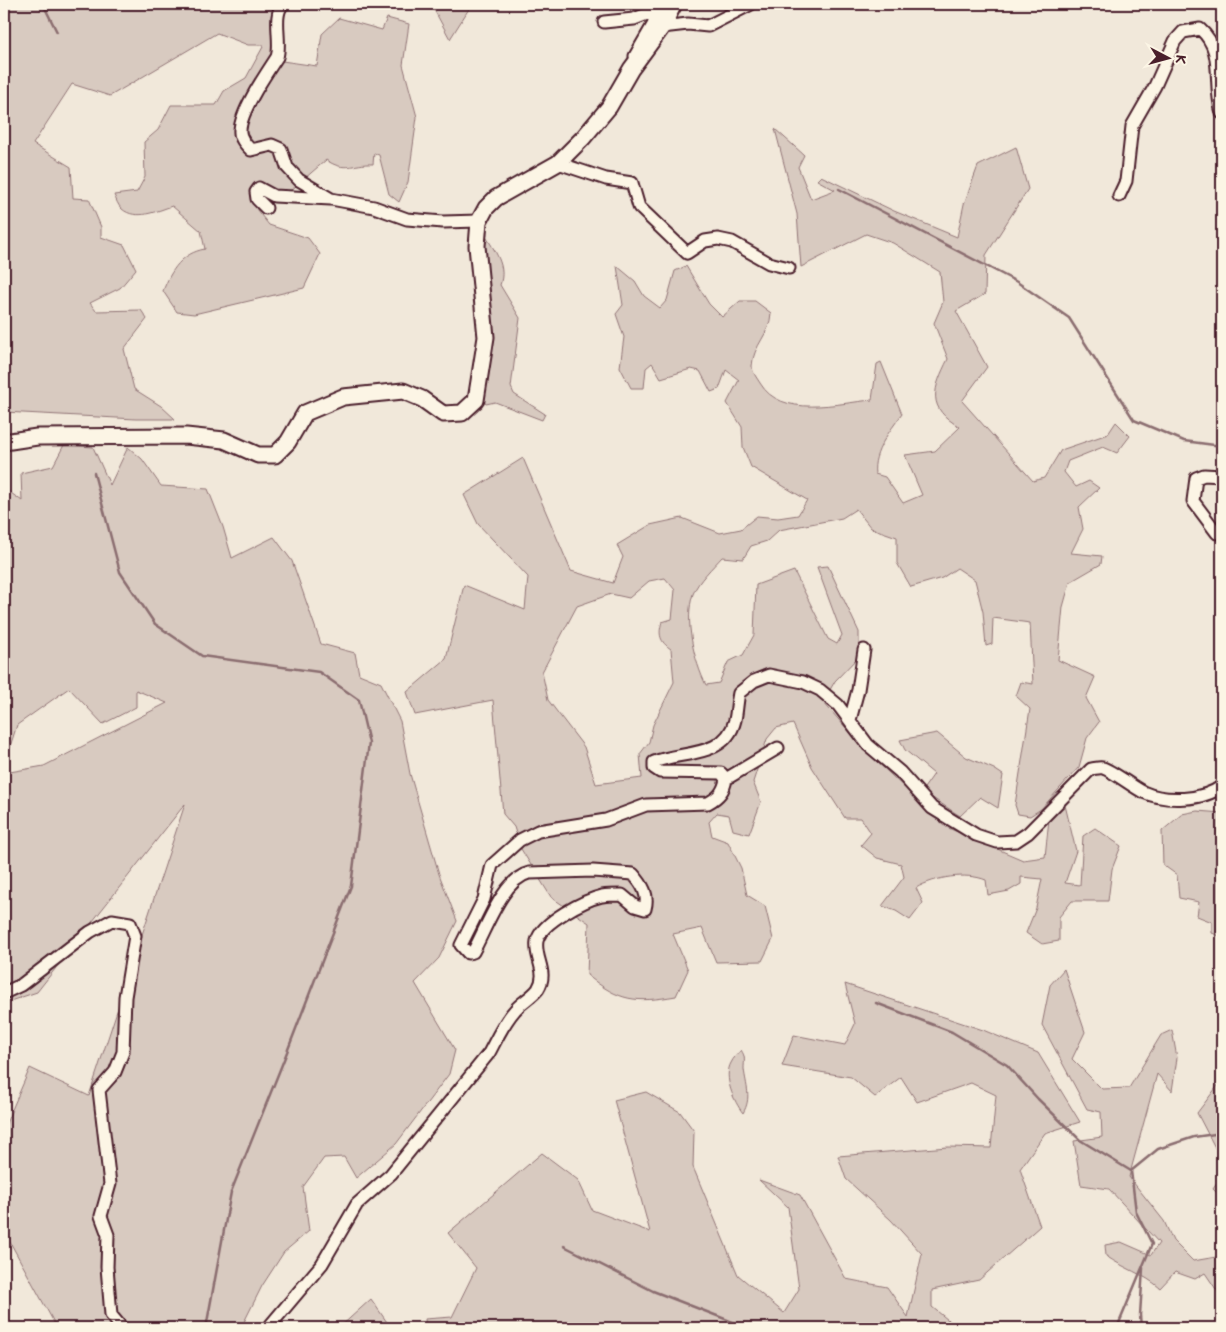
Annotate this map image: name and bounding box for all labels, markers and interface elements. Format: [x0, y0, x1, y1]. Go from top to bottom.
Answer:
north arrow [1144, 32, 1194, 82]
text: K [1171, 54, 1191, 65]

